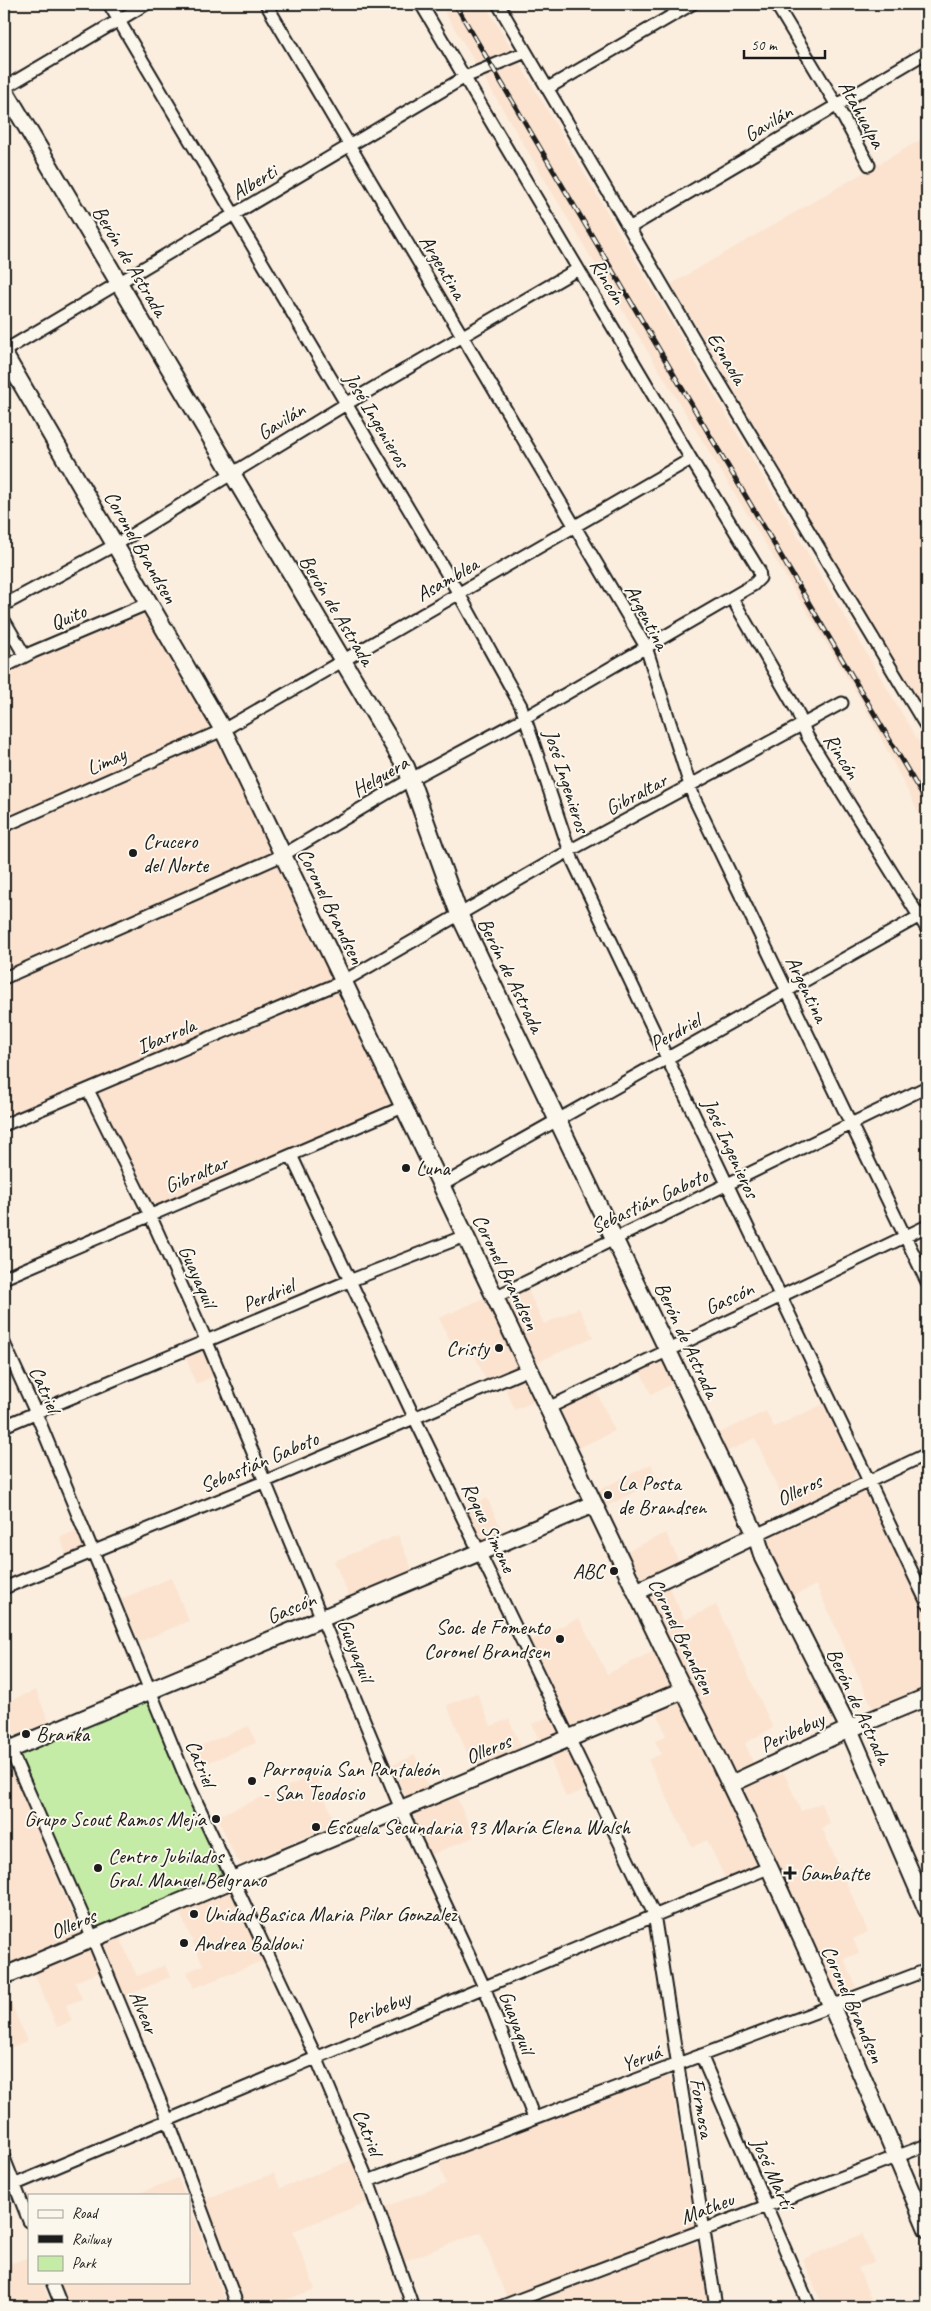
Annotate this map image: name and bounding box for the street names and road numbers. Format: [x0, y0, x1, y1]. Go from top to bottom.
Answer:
street label: Atahualpa [833, 76, 892, 154]
street label: Gavilán [739, 98, 797, 148]
street label: Alberti [227, 157, 284, 206]
street label: Berón de Astrada [87, 201, 175, 323]
street label: Argentina [414, 230, 474, 306]
street label: Rincón [584, 253, 632, 309]
street label: Esnaola [701, 327, 754, 391]
street label: José Ingenieros [338, 367, 417, 474]
street label: Gavilán [252, 396, 310, 446]
street label: Coronel Brandsen [98, 486, 184, 608]
street label: Berón de Astrada [294, 550, 382, 672]
street label: Asamblea [411, 550, 485, 607]
street label: Argentina [619, 580, 676, 656]
street label: Quito [46, 597, 91, 636]
street label: José Ingenieros [538, 725, 596, 838]
street label: Rincón [818, 728, 866, 784]
street label: Limay [82, 740, 131, 781]
street label: Helguera [347, 749, 415, 803]
street label: Gibraltar [601, 766, 673, 821]
street label: Coronel Brandsen [292, 844, 371, 969]
street label: Berón de Astrada [472, 913, 551, 1039]
street label: Argentina [780, 952, 835, 1029]
street label: Perdriel [645, 1006, 708, 1056]
street label: Ibarrola [133, 1011, 202, 1060]
street label: José Ingenieros [696, 1093, 766, 1204]
street label: Gibraltar [160, 1149, 233, 1199]
street label: Sebastián Gaboto [586, 1162, 713, 1239]
street label: Coronel Brandsen [467, 1210, 546, 1335]
street label: Guayaquil [173, 1241, 225, 1314]
street label: Perdriel [238, 1271, 301, 1317]
street label: Gascón [700, 1275, 758, 1321]
street label: Berón de Astrada [649, 1278, 726, 1404]
street label: Catriel [23, 1362, 68, 1419]
street label: Sebastián Gaboto [196, 1425, 324, 1499]
street label: Olleros [772, 1467, 827, 1512]
street label: Roque Simone [456, 1478, 522, 1577]
street label: Coronel Brandsen [643, 1574, 722, 1699]
street label: Gascón [263, 1586, 320, 1630]
street label: Guayaquil [332, 1615, 382, 1688]
street label: Berón de Astrada [821, 1644, 898, 1770]
street label: Peribebuy [756, 1705, 830, 1758]
street label: Olleros [461, 1727, 516, 1770]
street label: Catriel [180, 1736, 224, 1793]
street label: Olleros [46, 1902, 101, 1945]
street label: Coronel Brandsen [816, 1941, 891, 2067]
street label: Peribebuy [342, 1984, 416, 2034]
street label: Alvear [124, 1987, 165, 2039]
street label: Guayaquil [493, 1987, 542, 2060]
street label: Yeruá [617, 2038, 666, 2077]
street label: Formosa [684, 2076, 720, 2142]
street label: Catriel [347, 2105, 390, 2162]
street label: José Martí [745, 2132, 802, 2216]
street label: Matheu [676, 2186, 739, 2230]

